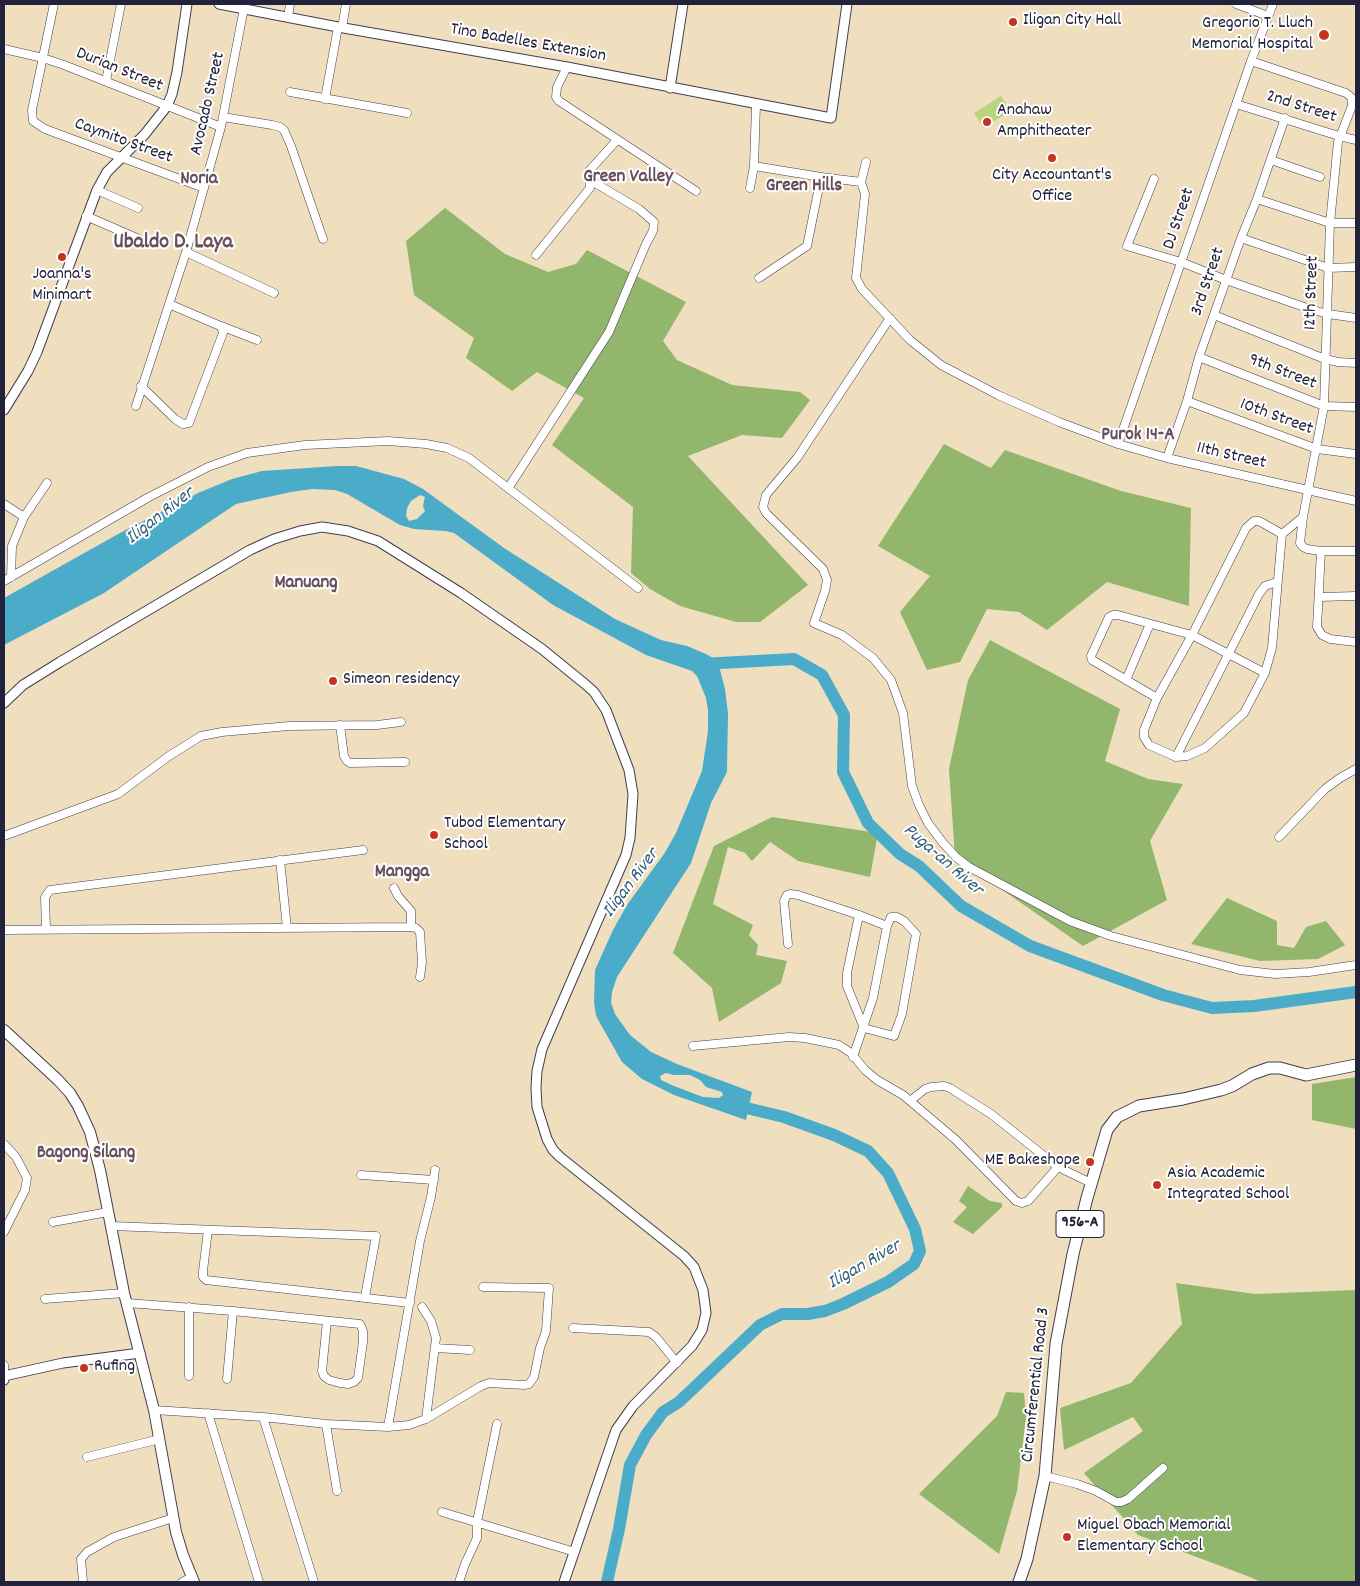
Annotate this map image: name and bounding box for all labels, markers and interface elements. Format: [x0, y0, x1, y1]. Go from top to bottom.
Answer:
place label: Iligan City Hall [1023, 11, 1121, 33]
place label: Gregorio T. Lluch Memorial Hospital [1192, 14, 1313, 56]
marker: Iligan City Hall [1007, 16, 1019, 28]
street label: Tino Badelles Extension [449, 20, 607, 68]
marker: Gregorio T. Lluch Memorial Hospital [1317, 28, 1331, 42]
street label: Durian Street [72, 44, 166, 98]
street label: Avocado Street [187, 50, 231, 158]
street label: 2nd Street [1263, 87, 1339, 129]
place label: Anahaw Amphitheater [997, 101, 1092, 144]
street label: Caymito Street [71, 114, 175, 170]
marker: Anahaw Amphitheater [981, 116, 993, 128]
marker: City Accountant's Office [1046, 152, 1058, 164]
place label: City Accountant's Office [992, 166, 1112, 208]
district label: Green Valley [583, 167, 673, 189]
district label: Noria [180, 169, 218, 191]
district label: Green Hills [766, 176, 842, 198]
street label: DJ Street [1159, 185, 1201, 253]
district label: Ubaldo D. Laya [113, 231, 233, 257]
street label: 3rd Street [1187, 245, 1231, 319]
marker: Joanna's Minimart [56, 251, 68, 263]
street label: 12th Street [1301, 255, 1325, 331]
place label: Joanna's Minimart [32, 265, 92, 308]
street label: 9th Street [1245, 350, 1319, 396]
street label: 10th Street [1236, 395, 1316, 441]
district label: Purok 14-A [1101, 425, 1175, 447]
street label: 11th Street [1194, 439, 1268, 475]
water label: Iligan River [122, 483, 200, 551]
district label: Manuang [274, 573, 338, 595]
place label: Simeon residency [343, 670, 460, 692]
marker: Simeon residency [327, 675, 339, 687]
place label: Tubod Elementary School [444, 814, 565, 856]
water label: Puga-an River [897, 820, 987, 902]
marker: Tubod Elementary School [428, 829, 440, 841]
water label: Iligan River [599, 845, 665, 923]
district label: Mangga [375, 862, 429, 884]
district label: Bagong Silang [37, 1143, 135, 1165]
place label: ME Bakeshope [985, 1151, 1080, 1173]
marker: ME Bakeshope [1084, 1156, 1096, 1168]
place label: Asia Academic Integrated School [1167, 1164, 1289, 1206]
marker: Asia Academic Integrated School [1151, 1179, 1163, 1191]
road number: 956-A [1056, 1210, 1104, 1238]
water label: Iligan River [825, 1236, 905, 1296]
street label: Circumferential Road 3 [1018, 1306, 1056, 1464]
place label: Rufing [94, 1357, 135, 1379]
marker: Rufing [78, 1362, 90, 1374]
place label: Miguel Obach Memorial Elementary School [1077, 1516, 1231, 1558]
marker: Miguel Obach Memorial Elementary School [1061, 1531, 1073, 1543]

